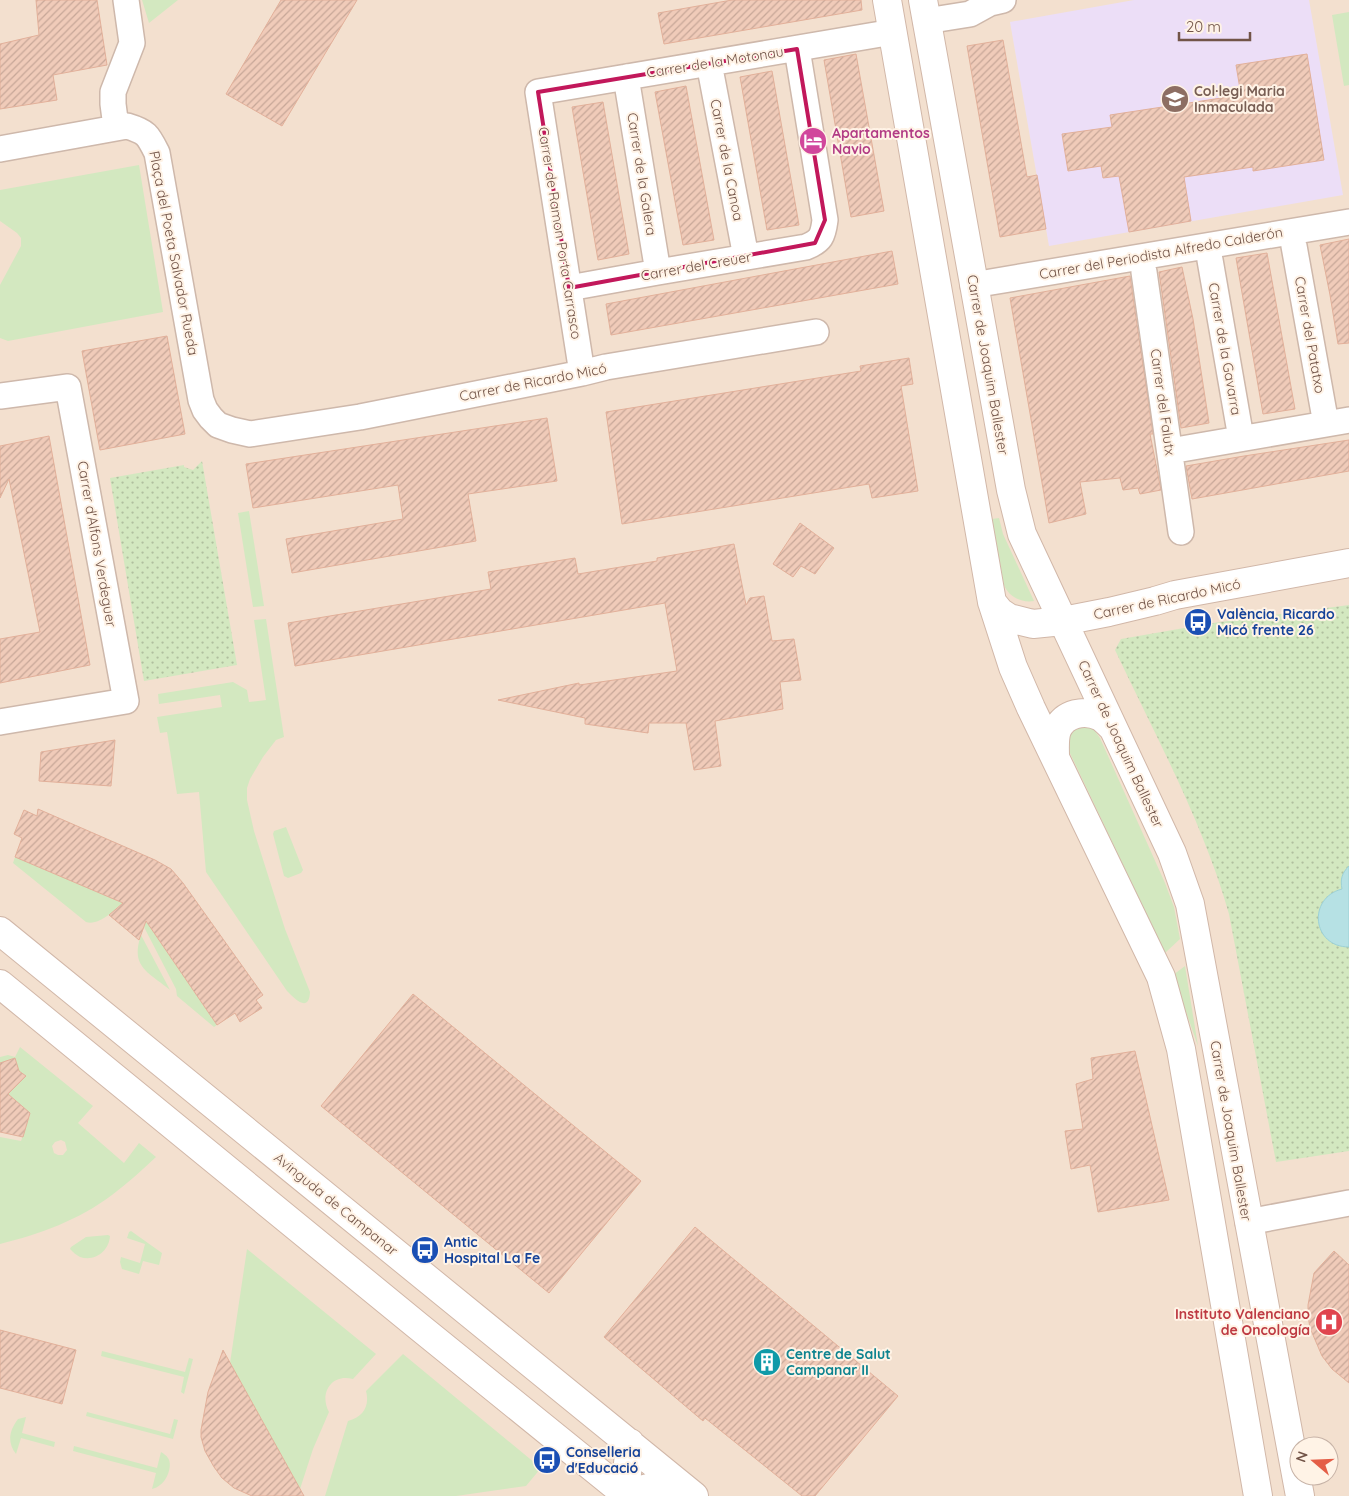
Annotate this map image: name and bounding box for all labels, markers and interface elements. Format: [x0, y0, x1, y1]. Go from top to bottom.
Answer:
scale bar [1179, 10, 1250, 42]
text: 20 m [1186, 17, 1221, 36]
street label: Carrer de la Motonau [645, 42, 785, 82]
place label: Col·legi Maria Inmaculada [1194, 82, 1285, 116]
school or university icon: Col·legi Maria Inmaculada [1160, 84, 1190, 114]
street label: Carrer de la Canoa [706, 98, 748, 222]
street label: Carrer de la Galera [623, 111, 661, 237]
place label: Apartamentos Navio [832, 124, 930, 158]
street label: Carrer de Ramon Porta Carrasco [534, 126, 586, 340]
hotel icon: Apartamentos Navio [798, 126, 828, 156]
street label: Plaça del Poeta Salvador Rueda [145, 149, 203, 357]
street label: Carrer del Periodista Alfredo Calderón [1038, 223, 1284, 283]
street label: Carrer del Creuer [639, 247, 753, 285]
street label: Carrer de Joaquim Ballester [963, 273, 1013, 457]
street label: Carrer del Patatxo [1291, 275, 1329, 395]
street label: Carrer de la Gavarra [1204, 281, 1246, 417]
street label: Carrer del Falutx [1147, 348, 1179, 457]
street label: Carrer de Ricardo Micó [458, 359, 608, 405]
street label: Carrer d'Alfons Verdeguer [74, 460, 121, 629]
street label: Carrer de Ricardo Micó [1092, 575, 1242, 623]
place label: València, Ricardo Micó frente 26 [1217, 605, 1335, 639]
bus stop icon: València, Ricardo Micó frente 26 [1183, 607, 1213, 637]
street label: Carrer de Joaquim Ballester [1074, 657, 1168, 831]
street label: Carrer de Joaquim Ballester [1206, 1039, 1256, 1223]
street label: Avinguda de Campanar [270, 1149, 402, 1260]
place label: Antic Hospital La Fe [444, 1233, 540, 1267]
bus stop icon: Antic Hospital La Fe [410, 1235, 440, 1265]
place label: Instituto Valenciano de Oncología [1175, 1305, 1310, 1339]
hospital icon: Instituto Valenciano de Oncología [1314, 1307, 1344, 1337]
place label: Centre de Salut Campanar II [786, 1345, 891, 1379]
building icon: Centre de Salut Campanar II [752, 1347, 782, 1377]
north arrow [1289, 1436, 1339, 1486]
place label: Conselleria d'Educació [566, 1443, 641, 1477]
bus stop icon: Conselleria d'Educació [532, 1445, 562, 1475]
text: N [1292, 1449, 1312, 1465]

